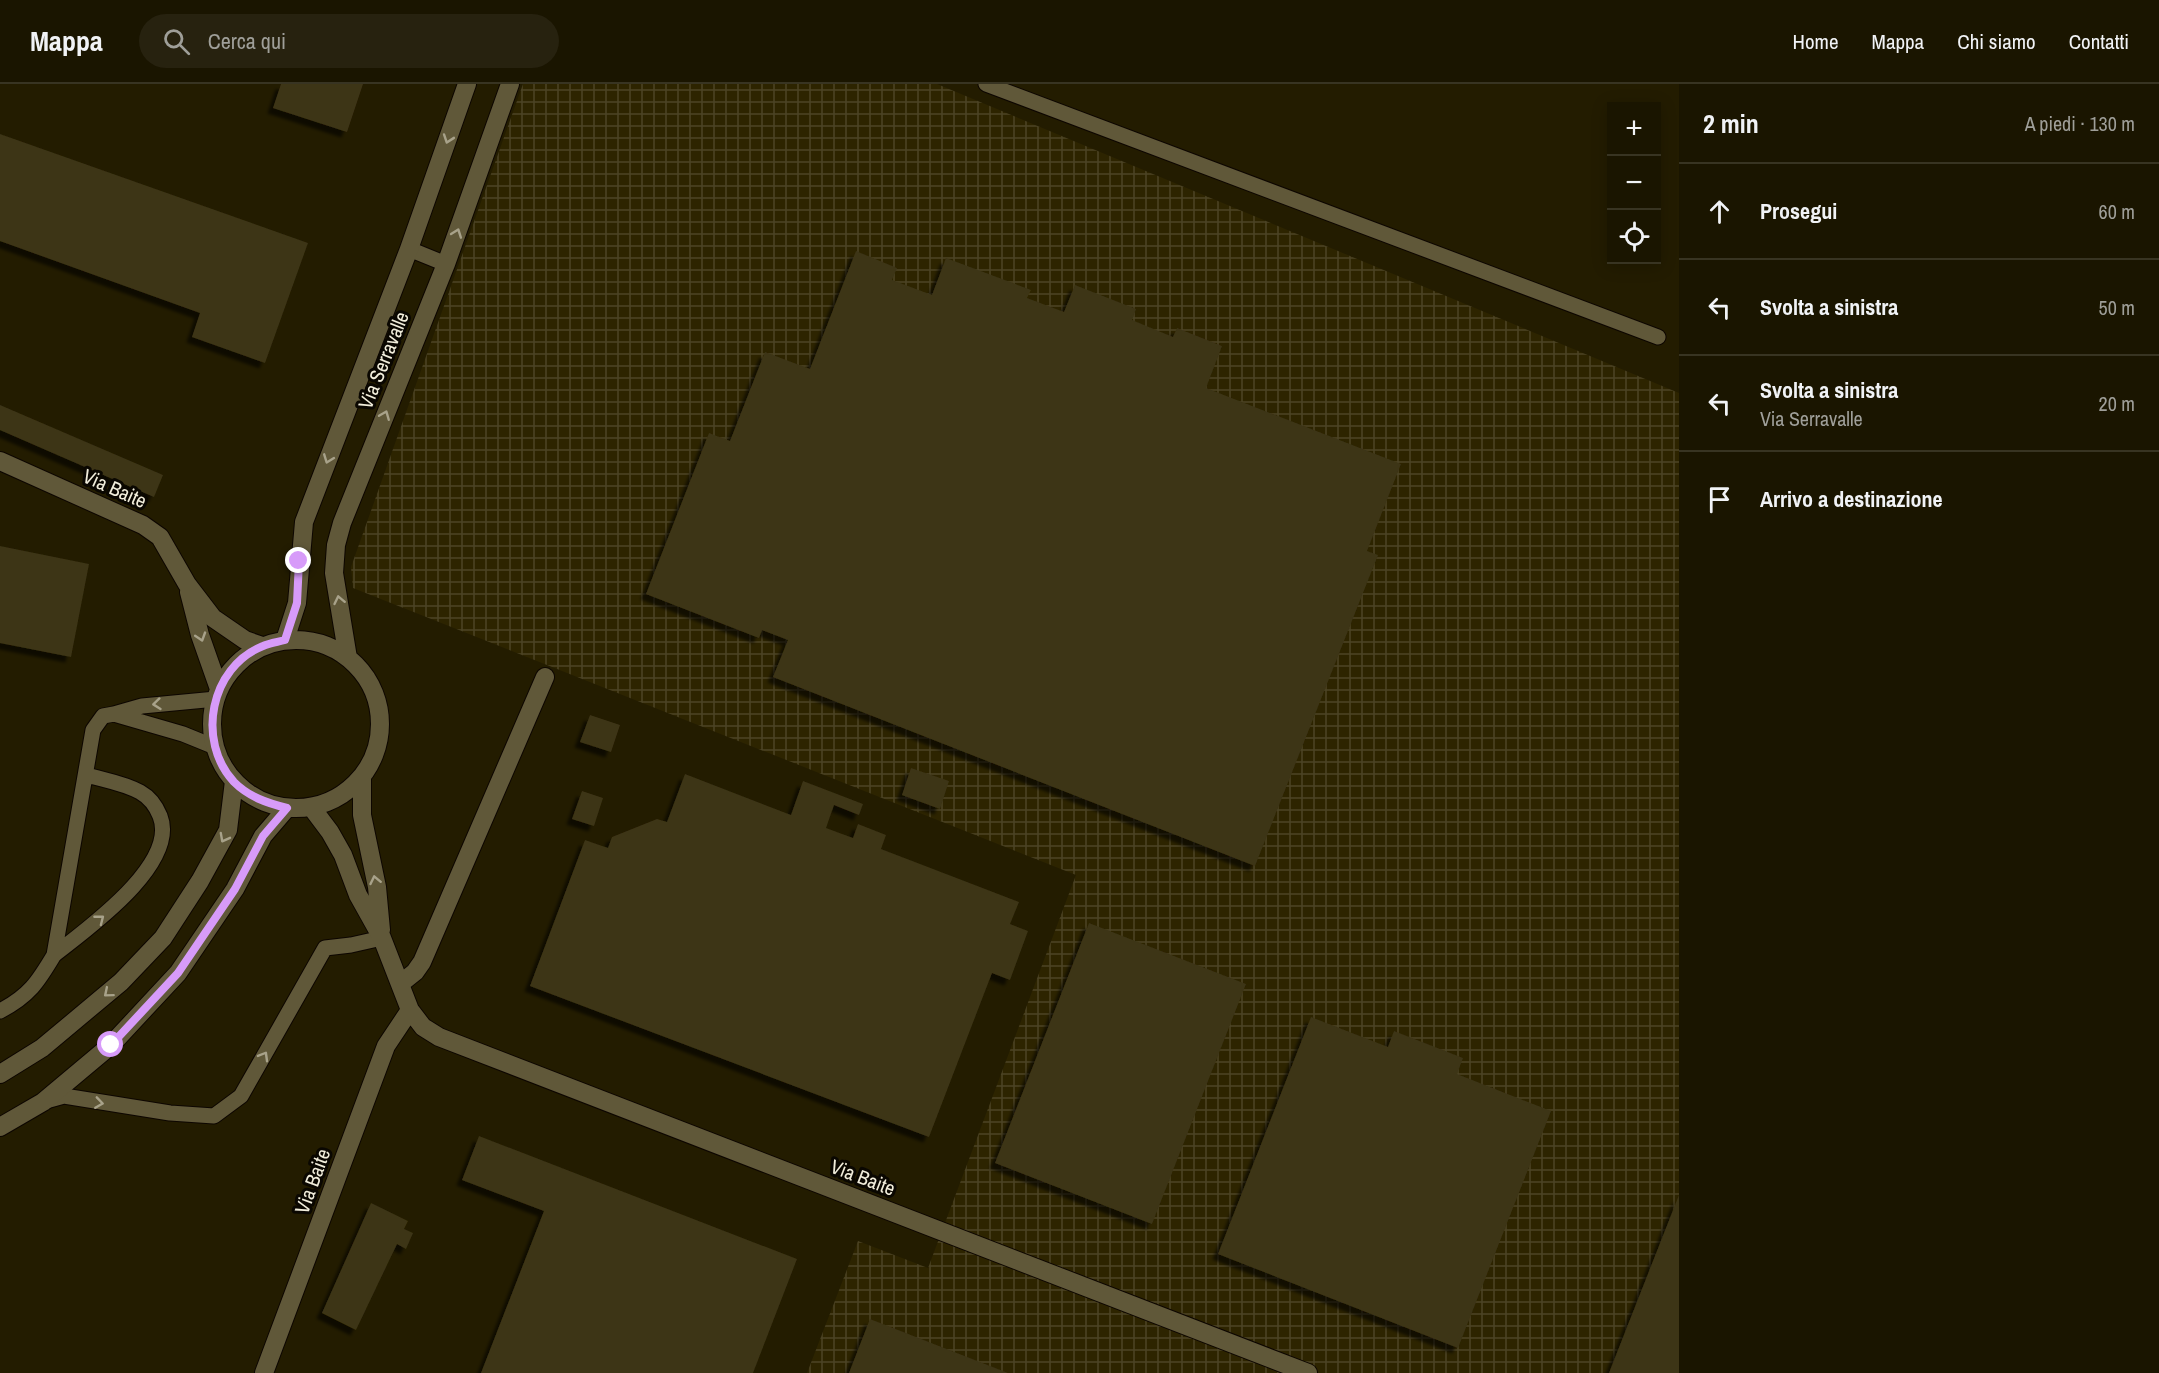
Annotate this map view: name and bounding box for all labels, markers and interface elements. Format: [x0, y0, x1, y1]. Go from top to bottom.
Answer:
search box [139, 14, 559, 68]
text: Mappa [30, 22, 103, 60]
icon: search [160, 25, 193, 58]
text: Cerca qui [208, 26, 286, 56]
text: Home [1793, 27, 1839, 56]
text: Mappa [1872, 27, 1924, 56]
text: Chi siamo [1957, 27, 2036, 56]
text: Contatti [2069, 27, 2129, 56]
map controls [1607, 102, 1661, 264]
button: + [1607, 102, 1661, 156]
text: 2 min [1703, 106, 1759, 141]
text: A piedi · 130 m [2025, 110, 2135, 137]
one-way arrow [442, 133, 455, 144]
button: − [1607, 156, 1661, 210]
icon: ahead [1703, 195, 1736, 228]
text: Prosegui [1760, 196, 1837, 226]
text: 60 m [2099, 198, 2135, 225]
button: locate [1607, 210, 1661, 264]
one-way arrow [449, 228, 462, 239]
icon: left [1703, 291, 1736, 324]
text: Svolta a sinistra [1760, 292, 1898, 322]
text: 50 m [2099, 294, 2135, 321]
street label: Via Serravalle [351, 307, 415, 413]
text: Svolta a sinistra [1760, 375, 1898, 405]
icon: left [1703, 387, 1736, 420]
text: 20 m [2099, 390, 2135, 417]
text: Via Serravalle [1760, 405, 1863, 432]
one-way arrow [378, 410, 391, 420]
one-way arrow [323, 453, 335, 464]
street label: Via Baite [79, 462, 151, 514]
icon: arrive [1703, 483, 1736, 516]
text: Arrivo a destinazione [1760, 484, 1942, 514]
route end [285, 547, 311, 573]
one-way arrow [333, 595, 346, 605]
one-way arrow [194, 631, 207, 642]
one-way arrow [153, 697, 162, 710]
one-way arrow [219, 832, 231, 843]
one-way arrow [369, 875, 382, 885]
one-way arrow [93, 915, 104, 926]
one-way arrow [104, 986, 115, 997]
route start [97, 1031, 123, 1057]
one-way arrow [256, 1052, 268, 1062]
one-way arrow [95, 1096, 104, 1108]
street label: Via Baite [288, 1145, 336, 1217]
street label: Via Baite [827, 1152, 899, 1202]

